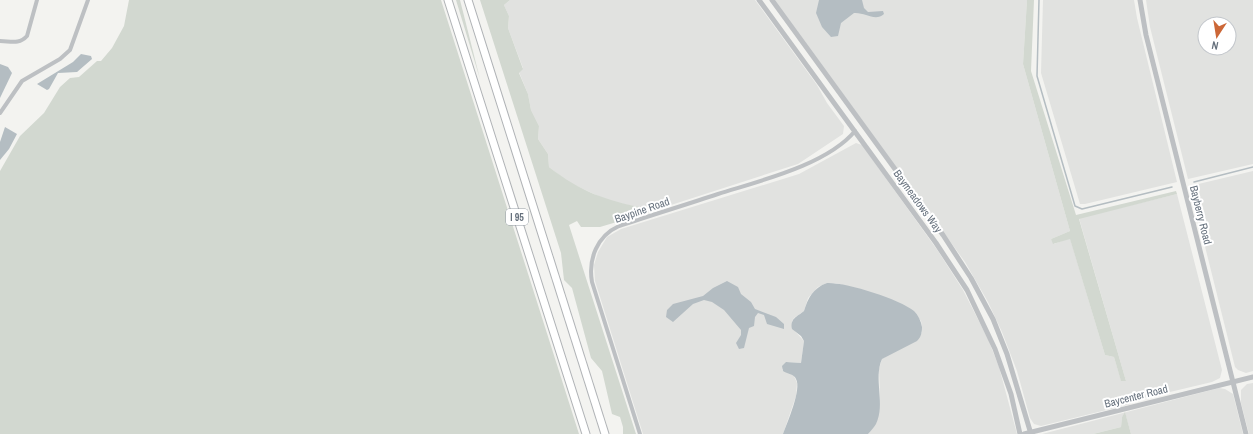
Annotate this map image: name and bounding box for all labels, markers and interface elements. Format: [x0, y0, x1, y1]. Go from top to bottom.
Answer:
north arrow [1197, 16, 1237, 56]
text: N [1210, 38, 1220, 53]
street label: Baymeadows Way [890, 167, 946, 236]
street label: Bayberry Road [1187, 184, 1215, 246]
street label: Baypine Road [613, 194, 671, 226]
road number: I 95 [506, 209, 528, 225]
street label: Baycenter Road [1103, 381, 1169, 411]

